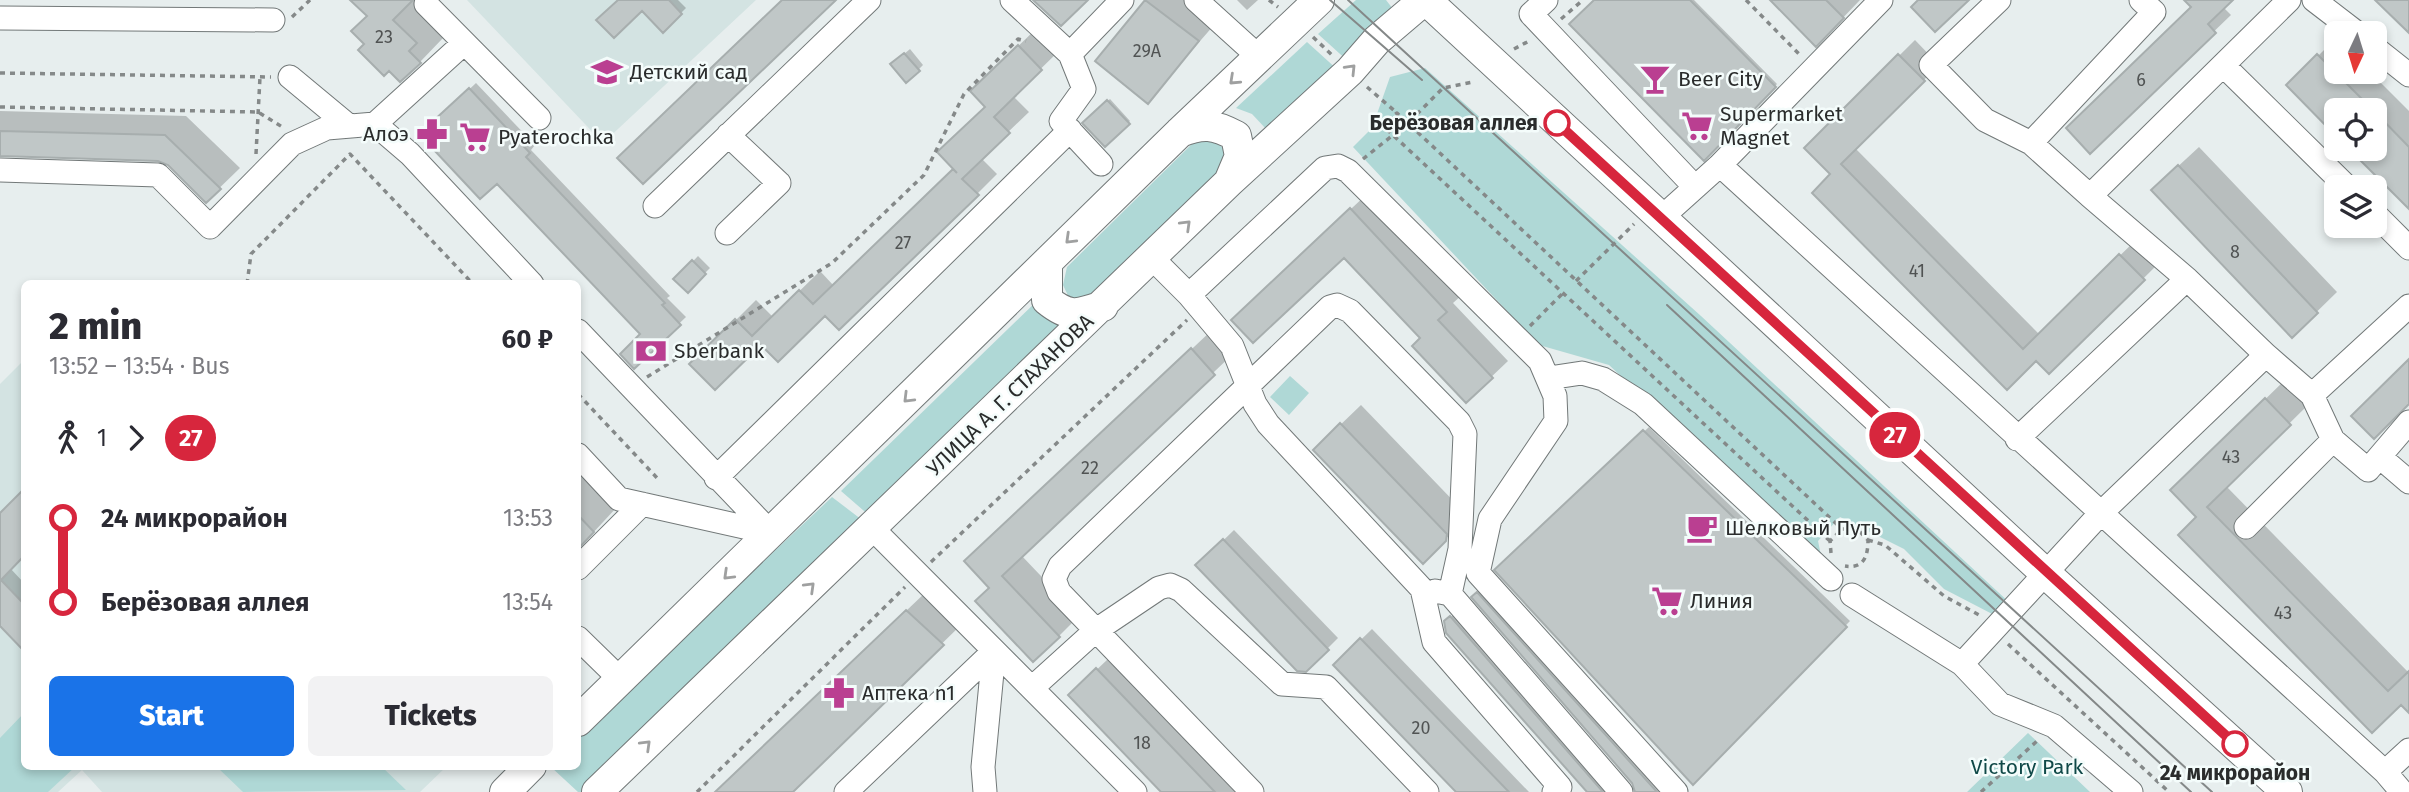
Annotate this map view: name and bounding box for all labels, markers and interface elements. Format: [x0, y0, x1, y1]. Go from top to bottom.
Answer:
north arrow [2324, 21, 2387, 84]
map controls [2324, 21, 2387, 238]
house number: 23 [375, 26, 393, 48]
house number: 29А [1133, 40, 1162, 62]
school or university icon: Детский сад [590, 55, 624, 89]
place label: Детский сад [629, 59, 747, 85]
bar icon: Beer City [1638, 62, 1672, 96]
one-way arrow [1342, 64, 1355, 77]
place label: Beer City [1678, 66, 1763, 92]
house number: 6 [2136, 69, 2146, 91]
one-way arrow [1229, 72, 1242, 85]
button: locate [2324, 98, 2387, 161]
place label: Supermarket Magnet [1720, 101, 1843, 151]
supermarket icon: Supermarket Magnet [1680, 109, 1714, 143]
place label: Берёзовая аллея [1370, 110, 1538, 136]
marker: Берёзовая аллея [1544, 110, 1570, 136]
pharmacy icon: Алоэ [415, 117, 449, 151]
supermarket icon: Pyaterochka [458, 120, 492, 154]
place label: Алоэ [363, 121, 409, 147]
place label: Pyaterochka [498, 124, 614, 150]
button: layers [2324, 175, 2387, 238]
one-way arrow [1177, 220, 1190, 233]
one-way arrow [1066, 230, 1079, 243]
house number: 27 [895, 232, 911, 254]
house number: 8 [2230, 241, 2240, 263]
house number: 41 [1909, 260, 1925, 282]
text: 2 min [49, 303, 142, 349]
street label: УЛИЦА А. Г. СТАХАНОВА [921, 308, 1099, 482]
text: 60 ₽ [501, 324, 553, 355]
bank icon: Sberbank [634, 334, 668, 368]
place label: Sberbank [674, 338, 764, 364]
text: 13:52 – 13:54 · Bus [49, 352, 229, 380]
one-way arrow [904, 390, 916, 402]
line badge: 27 [1864, 412, 1926, 458]
icon: walk [49, 419, 87, 457]
icon: forward [117, 419, 155, 457]
text: 27 [1883, 421, 1907, 449]
text: 1 [97, 424, 107, 452]
text: 27 [179, 424, 202, 452]
house number: 43 [2222, 446, 2240, 468]
house number: 22 [1081, 457, 1099, 479]
text: 24 микрорайон [101, 503, 288, 534]
text: 13:53 [503, 504, 553, 532]
cafe icon: Шелковый Путь [1685, 511, 1719, 545]
place label: Шелковый Путь [1725, 515, 1881, 541]
one-way arrow [723, 566, 736, 579]
one-way arrow [802, 582, 815, 595]
supermarket icon: Линия [1650, 584, 1684, 618]
text: Берёзовая аллея [101, 587, 310, 618]
text: 13:54 [502, 588, 553, 616]
place label: Линия [1690, 588, 1753, 614]
house number: 43 [2274, 602, 2292, 624]
button: Start [49, 676, 294, 756]
button: Tickets [308, 676, 553, 756]
pharmacy icon: Аптека n1 [822, 676, 856, 710]
place label: Аптека n1 [862, 680, 955, 706]
house number: 20 [1412, 717, 1430, 739]
marker: 24 микрорайон [2222, 731, 2248, 757]
house number: 18 [1133, 732, 1151, 754]
one-way arrow [638, 740, 651, 753]
park label: Victory Park [1971, 754, 2083, 780]
place label: 24 микрорайон [2160, 760, 2310, 786]

